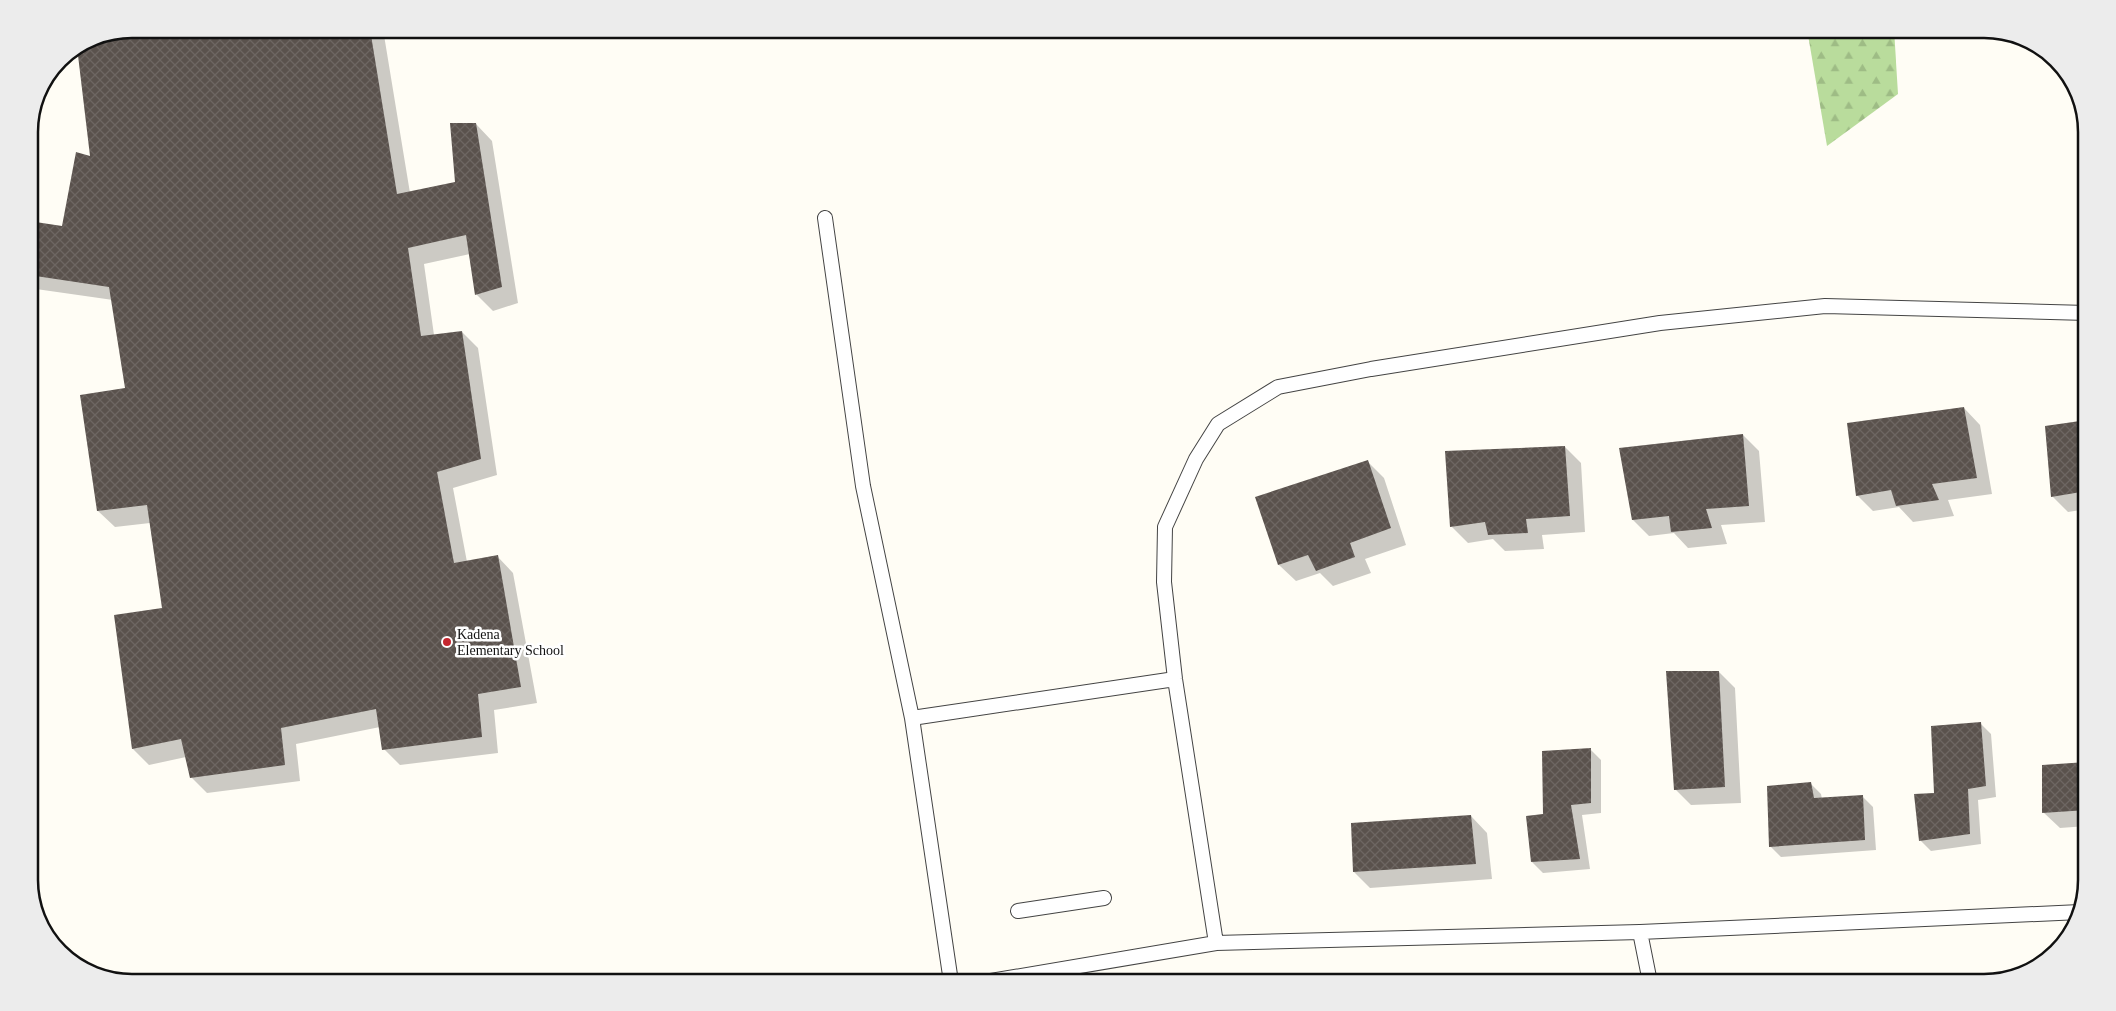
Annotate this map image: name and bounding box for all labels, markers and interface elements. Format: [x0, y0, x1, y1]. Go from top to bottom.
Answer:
place label: Kadena Elementary School [457, 627, 564, 658]
marker: Kadena Elementary School [441, 636, 453, 648]

